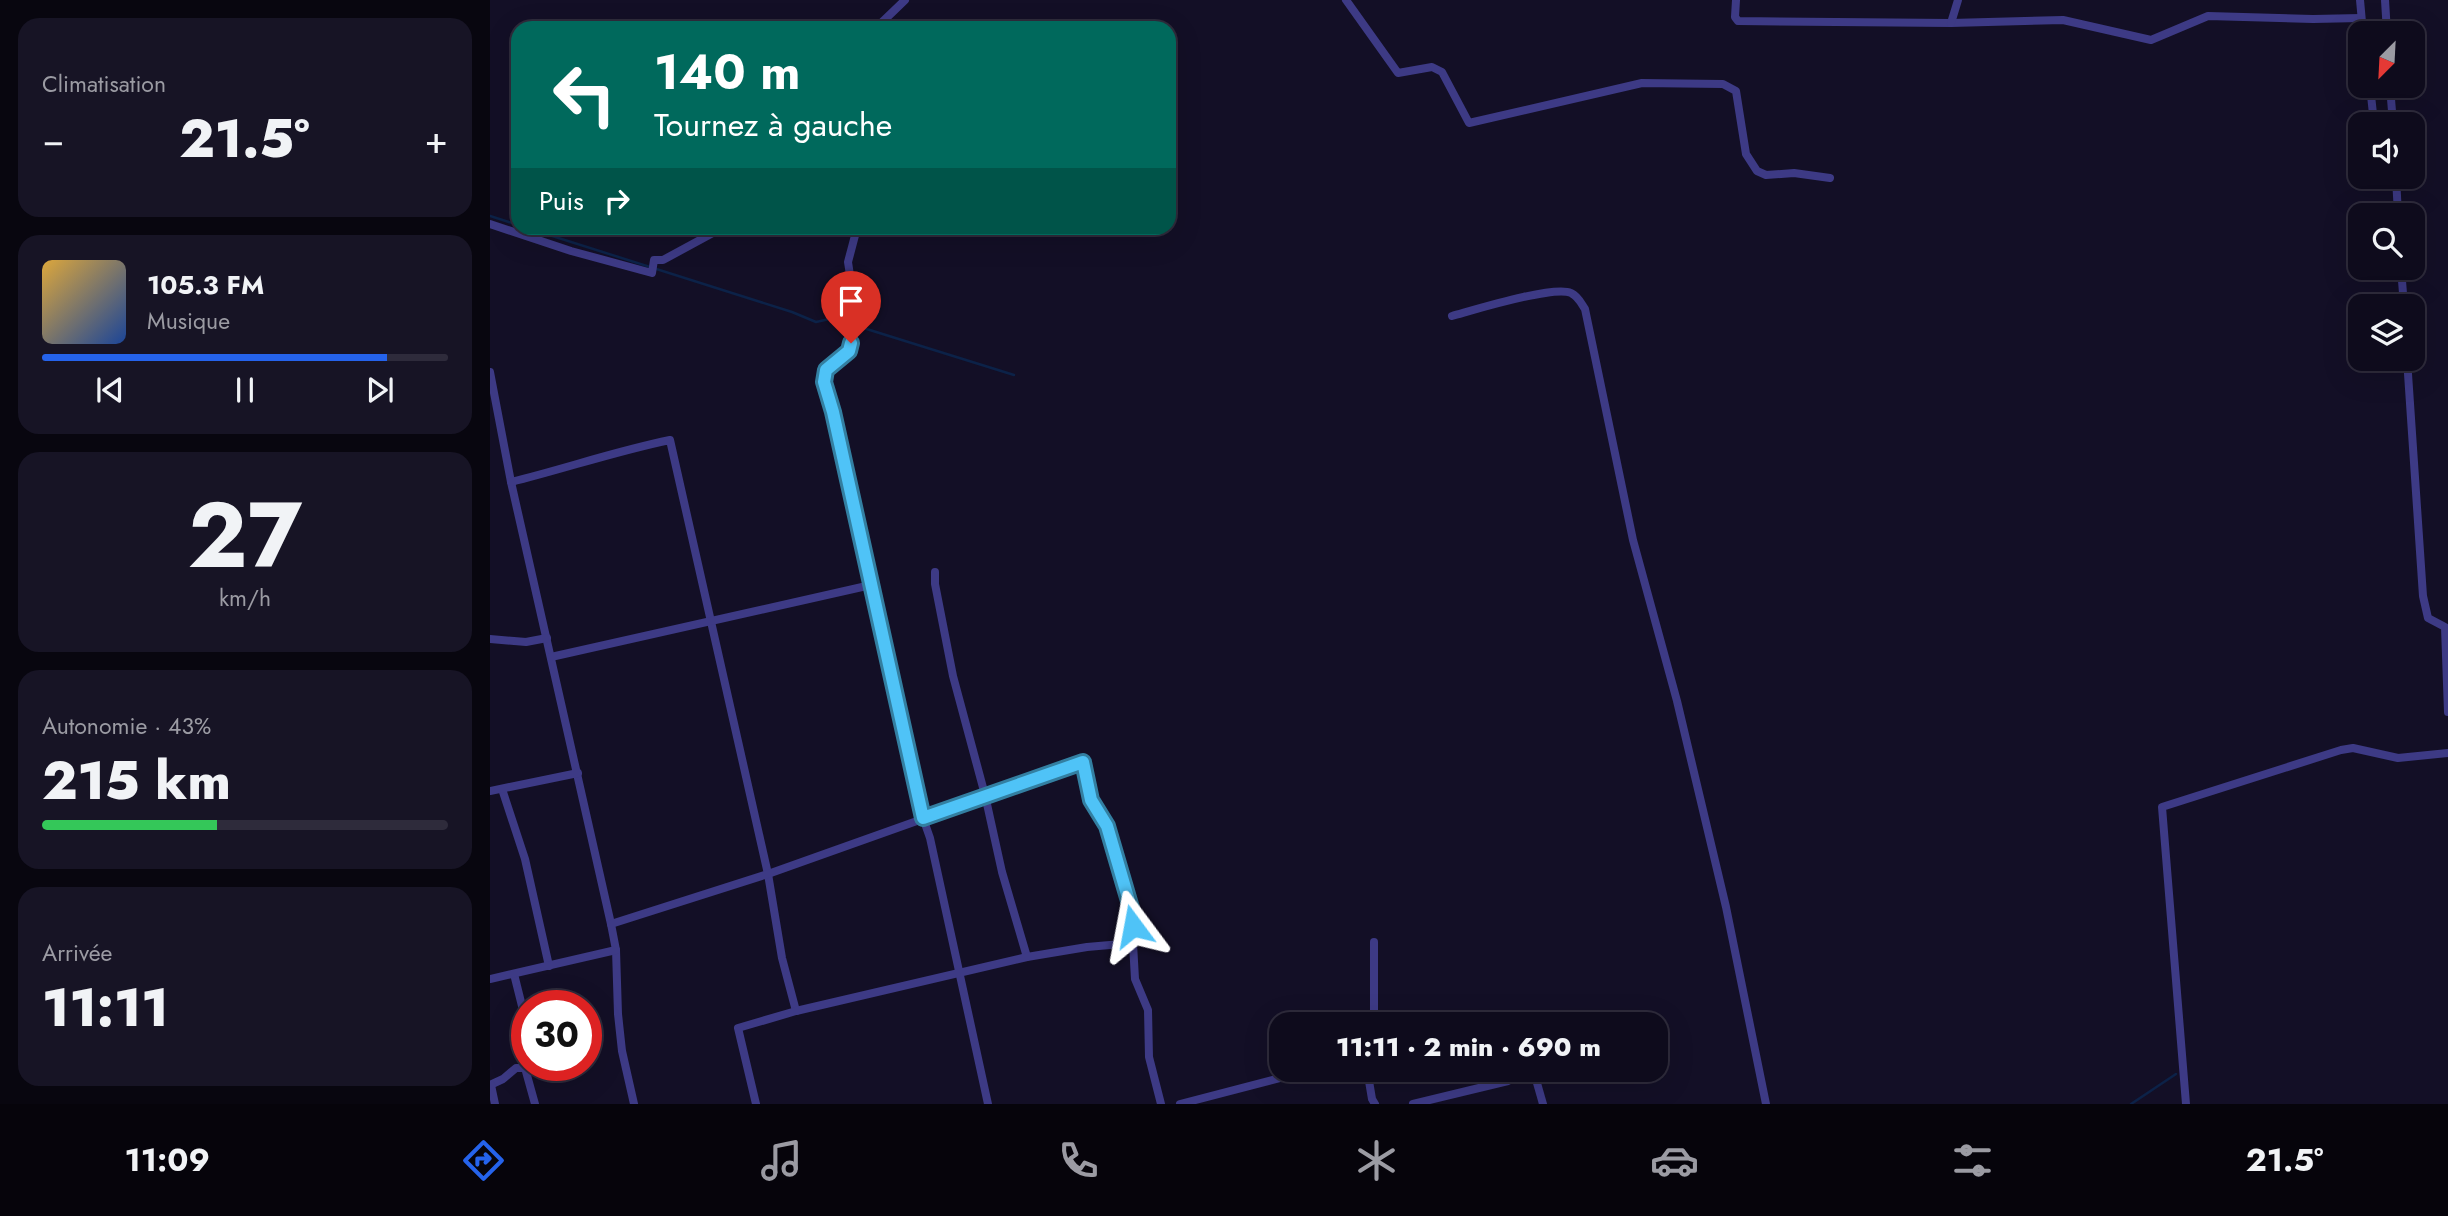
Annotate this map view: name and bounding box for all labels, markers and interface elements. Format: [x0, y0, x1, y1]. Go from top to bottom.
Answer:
north arrow [2348, 21, 2426, 98]
map controls [2348, 21, 2425, 371]
text: 140 m [654, 37, 800, 107]
icon: left [539, 49, 630, 140]
text: Climatisation [42, 67, 166, 101]
text: 21.5° [179, 101, 310, 177]
text: Tournez à gauche [654, 102, 892, 148]
text: − [42, 112, 64, 167]
text: + [425, 112, 448, 167]
button: sound [2348, 112, 2425, 189]
text: Puis [539, 182, 584, 220]
icon: right [598, 182, 636, 220]
button: search [2348, 203, 2425, 280]
text: 105.3 FM [147, 266, 264, 304]
pin [821, 271, 881, 343]
icon: arrive [832, 282, 870, 320]
button: layers [2348, 294, 2425, 371]
text: Musique [147, 304, 230, 338]
icon: previous [91, 371, 129, 409]
icon: pause [226, 371, 264, 409]
icon: next [361, 371, 399, 409]
text: 27 [188, 470, 302, 601]
text: km/h [219, 581, 271, 615]
text: Autonomie · 43% [42, 709, 211, 743]
text: 215 km [42, 743, 231, 819]
position arrow [1096, 889, 1170, 963]
text: Arrivée [42, 936, 112, 970]
text: 11:11 [42, 970, 169, 1046]
speed limit sign: 30 [511, 990, 602, 1081]
text: 11:11 · 2 min · 690 m [1336, 1028, 1601, 1066]
icon: directions [459, 1136, 508, 1185]
icon: music [757, 1136, 806, 1185]
icon: phone [1054, 1136, 1103, 1185]
icon: climate [1352, 1136, 1401, 1185]
icon: car [1650, 1136, 1699, 1185]
icon: filters [1948, 1136, 1997, 1185]
text: 11:09 [124, 1137, 210, 1183]
text: 21.5° [2246, 1137, 2324, 1183]

